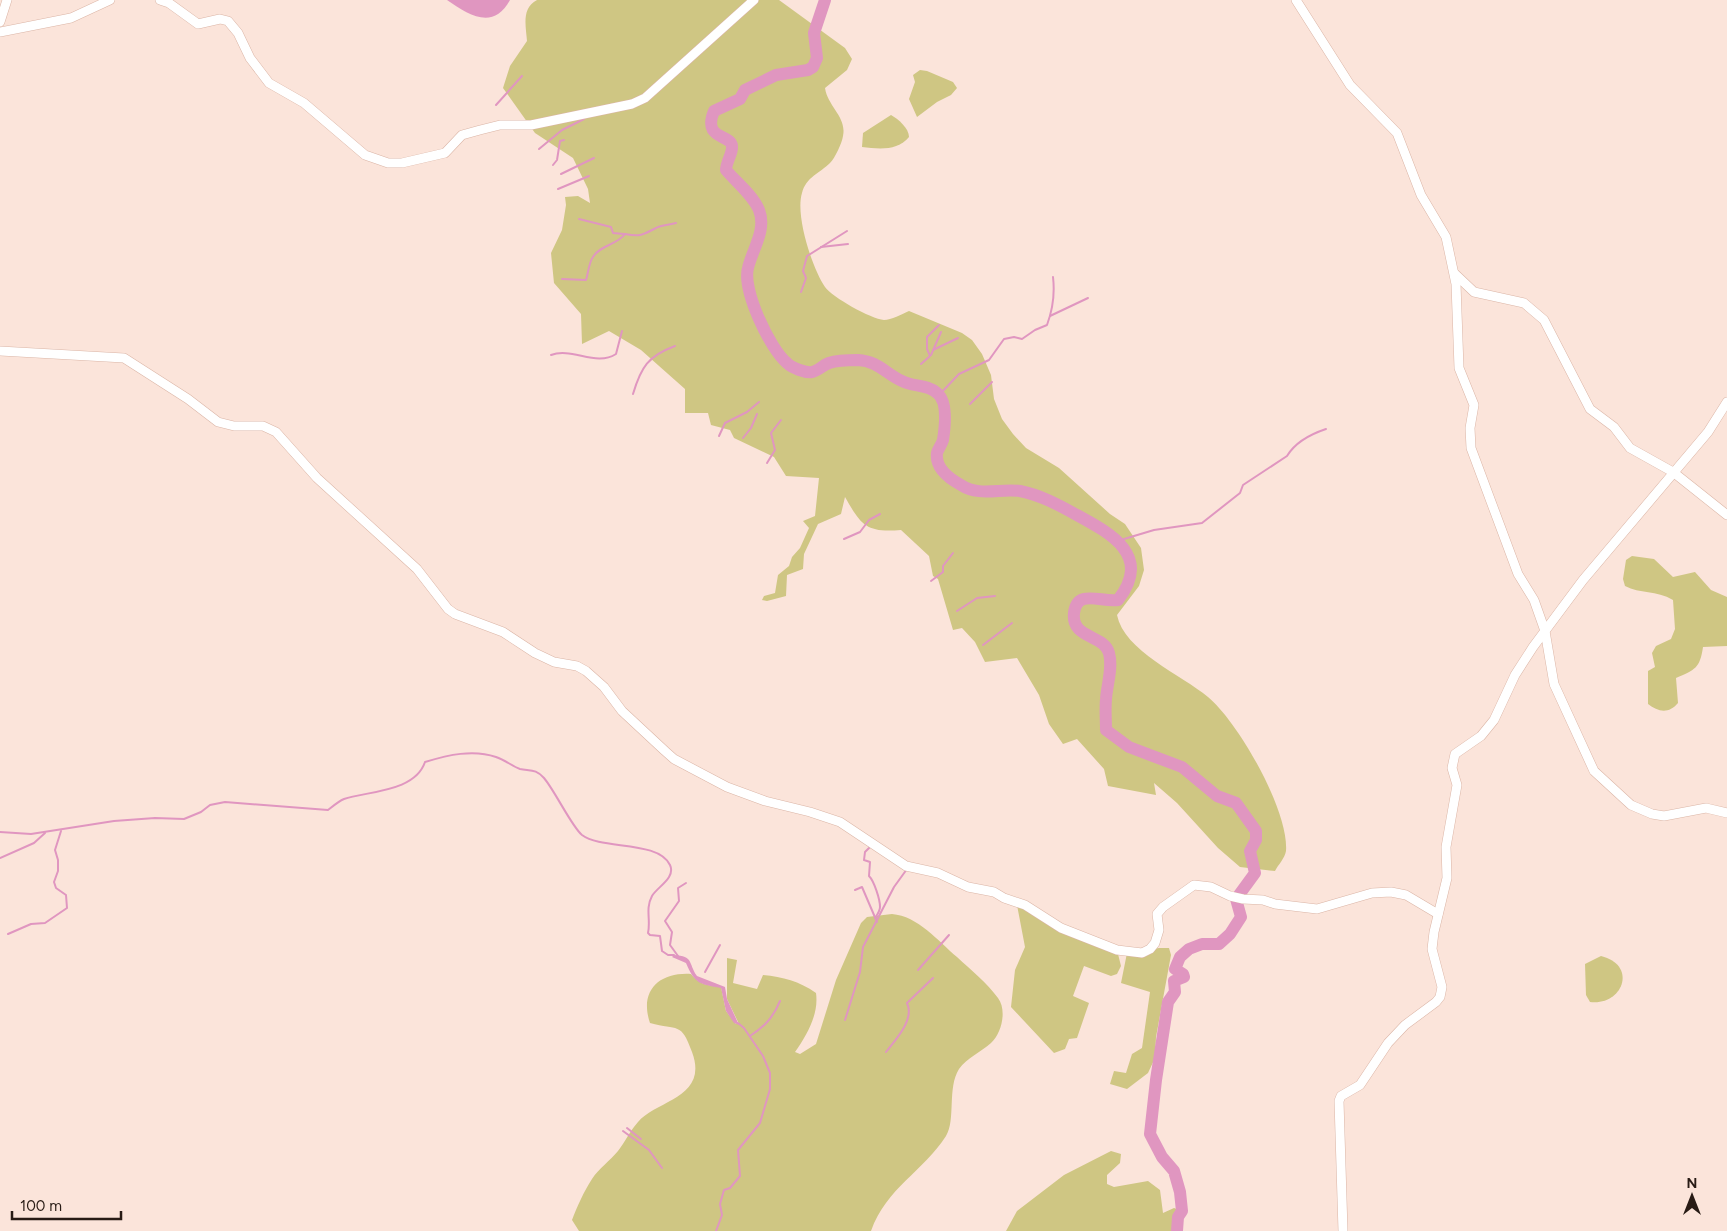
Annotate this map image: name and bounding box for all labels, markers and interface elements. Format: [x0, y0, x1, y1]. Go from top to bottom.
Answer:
north arrow [1667, 1171, 1717, 1221]
text: N [1687, 1175, 1697, 1192]
scale bar [12, 1188, 121, 1220]
text: 100 m [20, 1197, 62, 1215]

